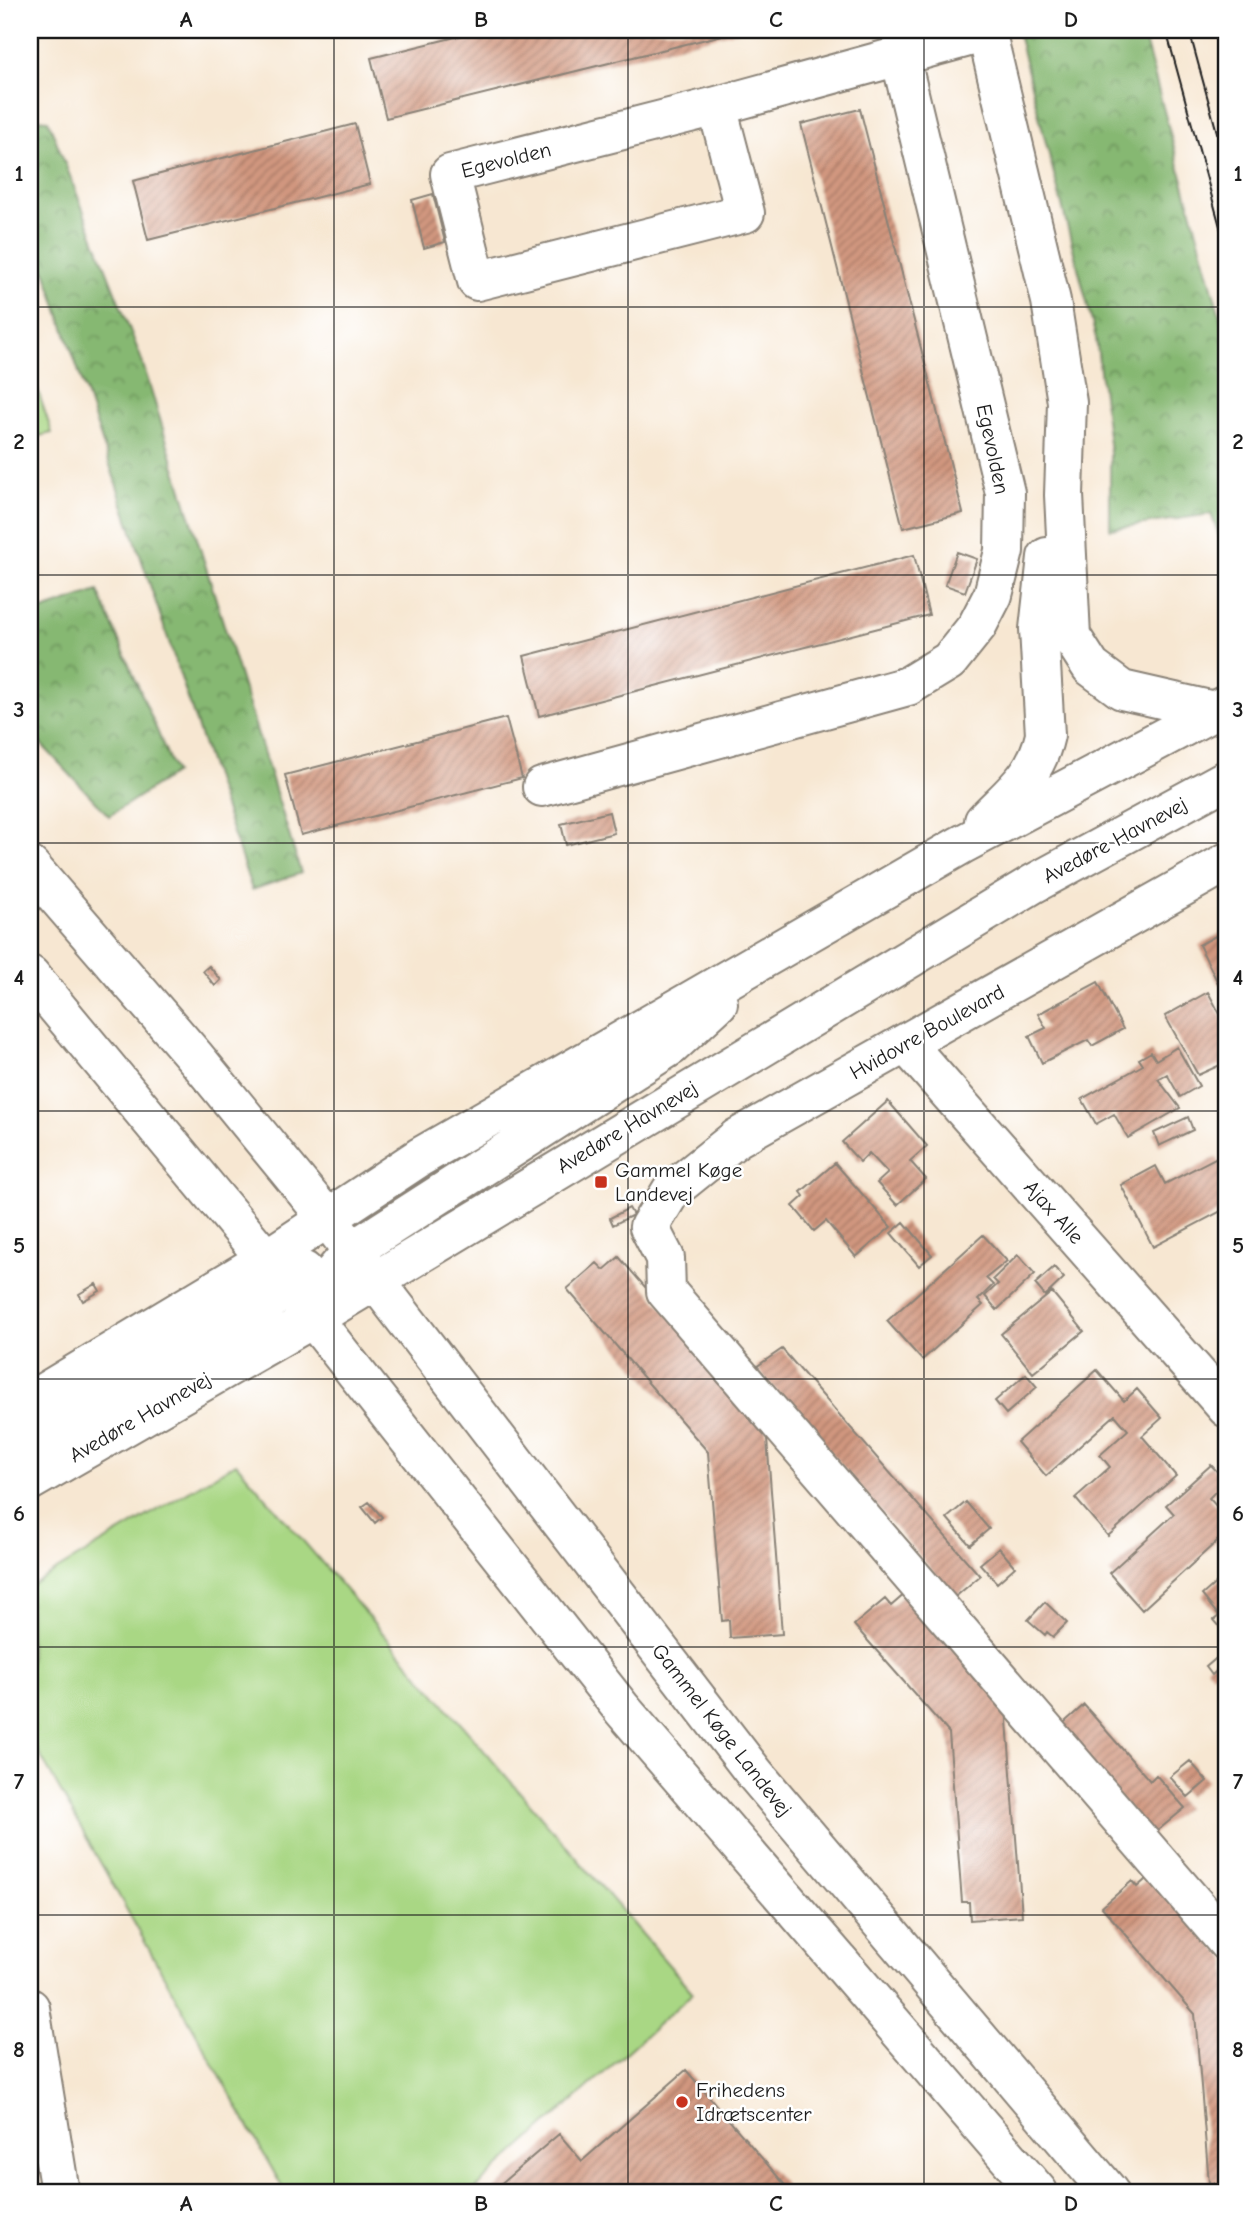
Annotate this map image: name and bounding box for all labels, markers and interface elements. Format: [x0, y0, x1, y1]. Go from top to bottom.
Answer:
text: A [180, 6, 193, 33]
text: B [474, 6, 488, 33]
text: C [769, 6, 783, 33]
text: D [1064, 6, 1078, 33]
street label: Egevolden [459, 137, 553, 183]
text: 1 [14, 160, 24, 187]
text: 1 [1233, 160, 1243, 187]
street label: Egevolden [972, 402, 1014, 496]
text: 2 [13, 428, 25, 455]
text: 2 [1232, 428, 1244, 455]
text: 3 [13, 696, 25, 723]
text: 3 [1232, 696, 1244, 723]
street label: Avedøre Havnevej [1039, 792, 1191, 888]
text: 4 [14, 964, 25, 991]
text: 4 [1233, 964, 1244, 991]
street label: Hvidovre Boulevard [846, 980, 1008, 1084]
street label: Avedøre Havnevej [552, 1076, 702, 1178]
place label: Gammel Køge Landevej [615, 1158, 742, 1206]
marker: Gammel Køge Landevej [593, 1174, 609, 1190]
street label: Ajax Alle [1019, 1175, 1089, 1249]
text: 5 [13, 1232, 25, 1259]
text: 5 [1232, 1232, 1244, 1259]
street label: Avedøre Havnevej [65, 1367, 215, 1467]
text: 6 [13, 1500, 25, 1527]
text: 6 [1232, 1500, 1244, 1527]
street label: Gammel Køge Landevej [647, 1639, 797, 1821]
text: 7 [14, 1768, 25, 1795]
text: 7 [1233, 1768, 1244, 1795]
text: 8 [13, 2036, 25, 2063]
text: 8 [1232, 2036, 1244, 2063]
place label: Frihedens Idrætscenter [696, 2078, 812, 2126]
marker: Frihedens Idrætscenter [674, 2094, 690, 2110]
text: A [180, 2190, 193, 2217]
text: B [474, 2190, 488, 2217]
text: C [769, 2190, 783, 2217]
text: D [1064, 2190, 1078, 2217]

